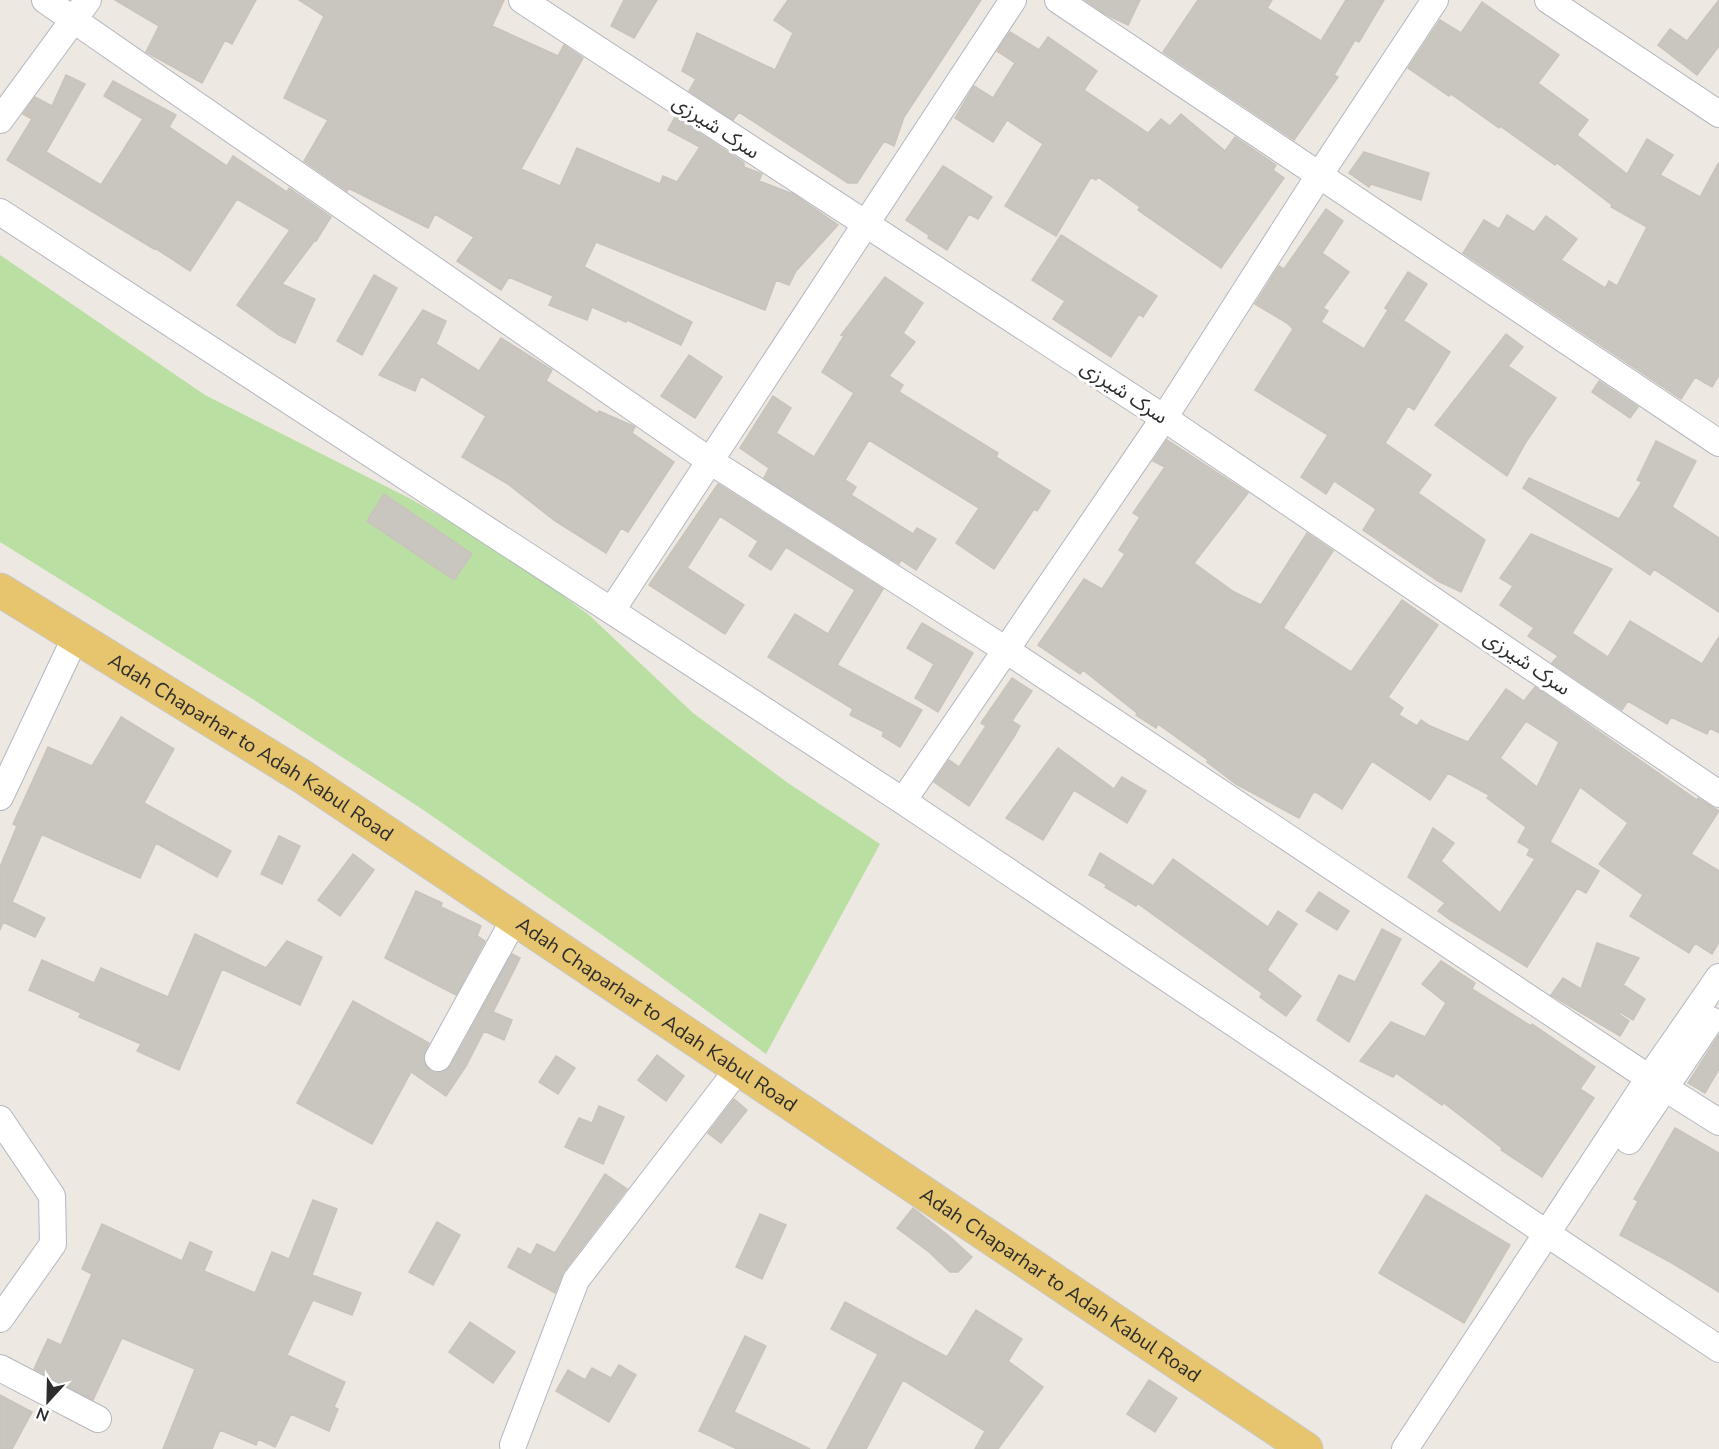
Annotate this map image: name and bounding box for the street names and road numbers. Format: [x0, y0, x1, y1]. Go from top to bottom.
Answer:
street label: سرک شیرزی [667, 89, 765, 165]
street label: سرک شیرزی [1075, 354, 1173, 430]
street label: سرک شیرزی [1478, 624, 1576, 702]
street label: Adah Chaparhar to Adah Kabul Road [103, 647, 399, 847]
street label: Adah Chaparhar to Adah Kabul Road [511, 910, 803, 1118]
street label: Adah Chaparhar to Adah Kabul Road [915, 1181, 1206, 1388]

